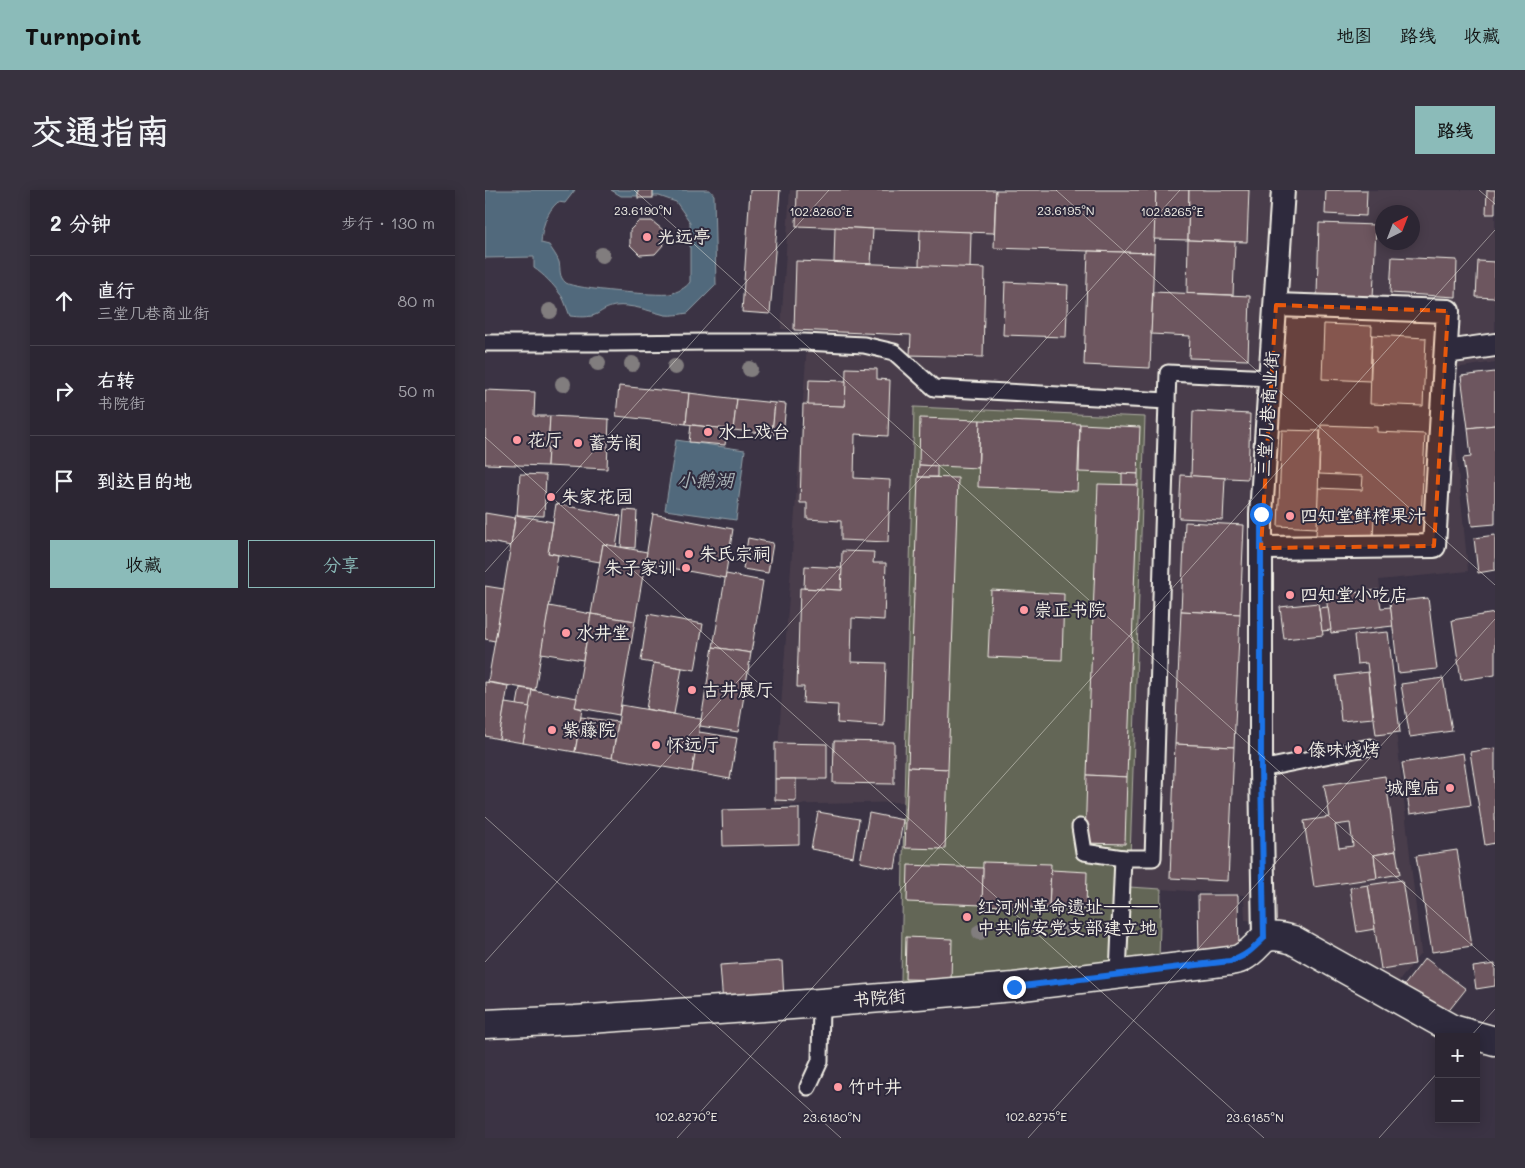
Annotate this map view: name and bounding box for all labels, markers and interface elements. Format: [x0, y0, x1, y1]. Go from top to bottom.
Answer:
text: Turnpoint [25, 20, 141, 51]
text: 地图 [1336, 23, 1372, 47]
text: 路线 [1400, 23, 1436, 47]
text: 收藏 [1464, 23, 1500, 47]
button: 路线 [1415, 106, 1495, 154]
text: 交通指南 [30, 107, 170, 153]
text: 23.6190°N [614, 202, 672, 218]
text: 23.6195°N [1037, 202, 1095, 218]
text: 102.8260°E [789, 203, 853, 219]
text: 102.8265°E [1141, 203, 1203, 219]
north arrow [1375, 205, 1420, 250]
text: 2 分钟 [50, 209, 111, 236]
text: 步行 · 130 m [342, 212, 435, 233]
place label: 光远亭 [657, 224, 711, 248]
marker: 光远亭 [641, 231, 653, 243]
text: 直行 [97, 277, 135, 302]
icon: ahead [50, 287, 78, 315]
text: 80 m [398, 290, 435, 311]
text: 三堂几巷商业街 [97, 302, 209, 323]
street label: 三堂几巷商业街 [1251, 350, 1283, 478]
text: 右转 [97, 367, 135, 392]
icon: right [50, 377, 78, 405]
text: 50 m [398, 380, 435, 401]
text: 书院街 [97, 392, 145, 413]
place label: 水上戏台 [718, 419, 790, 443]
marker: 水上戏台 [702, 426, 714, 438]
place label: 花厅 [527, 427, 563, 451]
place label: 蓄芳阁 [588, 430, 642, 454]
marker: 花厅 [511, 434, 523, 446]
marker: 蓄芳阁 [572, 437, 584, 449]
icon: arrive [50, 467, 78, 495]
water label: 小鹅湖 [676, 467, 735, 492]
text: 到达目的地 [97, 468, 192, 493]
place label: 朱家花园 [561, 484, 633, 508]
marker: 朱家花园 [545, 491, 557, 503]
route start [1250, 503, 1273, 526]
place label: 四知堂鲜榨果汁 [1300, 503, 1426, 527]
marker: 四知堂鲜榨果汁 [1284, 510, 1296, 522]
button: 收藏 [50, 540, 238, 588]
button: 分享 [248, 540, 435, 588]
place label: 朱氏宗祠 [699, 541, 771, 565]
marker: 朱氏宗祠 [683, 548, 695, 560]
place label: 朱子家训 [604, 555, 676, 579]
marker: 朱子家训 [680, 562, 692, 574]
place label: 四知堂小吃店 [1300, 582, 1408, 606]
marker: 四知堂小吃店 [1284, 589, 1296, 601]
place label: 崇正书院 [1034, 597, 1106, 621]
marker: 崇正书院 [1018, 604, 1030, 616]
place label: 水井堂 [576, 620, 630, 644]
marker: 水井堂 [560, 627, 572, 639]
place label: 古井展厅 [702, 677, 774, 701]
marker: 古井展厅 [686, 684, 698, 696]
place label: 紫藤院 [562, 717, 616, 741]
marker: 紫藤院 [546, 724, 558, 736]
place label: 怀远厅 [666, 732, 720, 756]
place label: 傣味烧烤 [1308, 737, 1380, 761]
marker: 怀远厅 [650, 739, 662, 751]
marker: 傣味烧烤 [1292, 744, 1304, 756]
place label: 城隍庙 [1386, 775, 1440, 799]
marker: 城隍庙 [1444, 782, 1456, 794]
place label: 红河州革命遗址—— 中共临安党支部建立地 [977, 894, 1159, 939]
marker: 红河州革命遗址—— 中共临安党支部建立地 [961, 911, 973, 923]
route end [1003, 976, 1026, 999]
street label: 书院街 [851, 983, 907, 1011]
map controls [1435, 1033, 1480, 1123]
button: + [1435, 1033, 1480, 1078]
place label: 竹叶井 [848, 1074, 902, 1098]
button: − [1435, 1078, 1480, 1123]
marker: 竹叶井 [832, 1081, 844, 1093]
text: 102.8270°E [655, 1108, 717, 1124]
text: 102.8275°E [1005, 1108, 1067, 1124]
text: 23.6180°N [803, 1109, 861, 1125]
text: 23.6185°N [1226, 1109, 1284, 1125]

